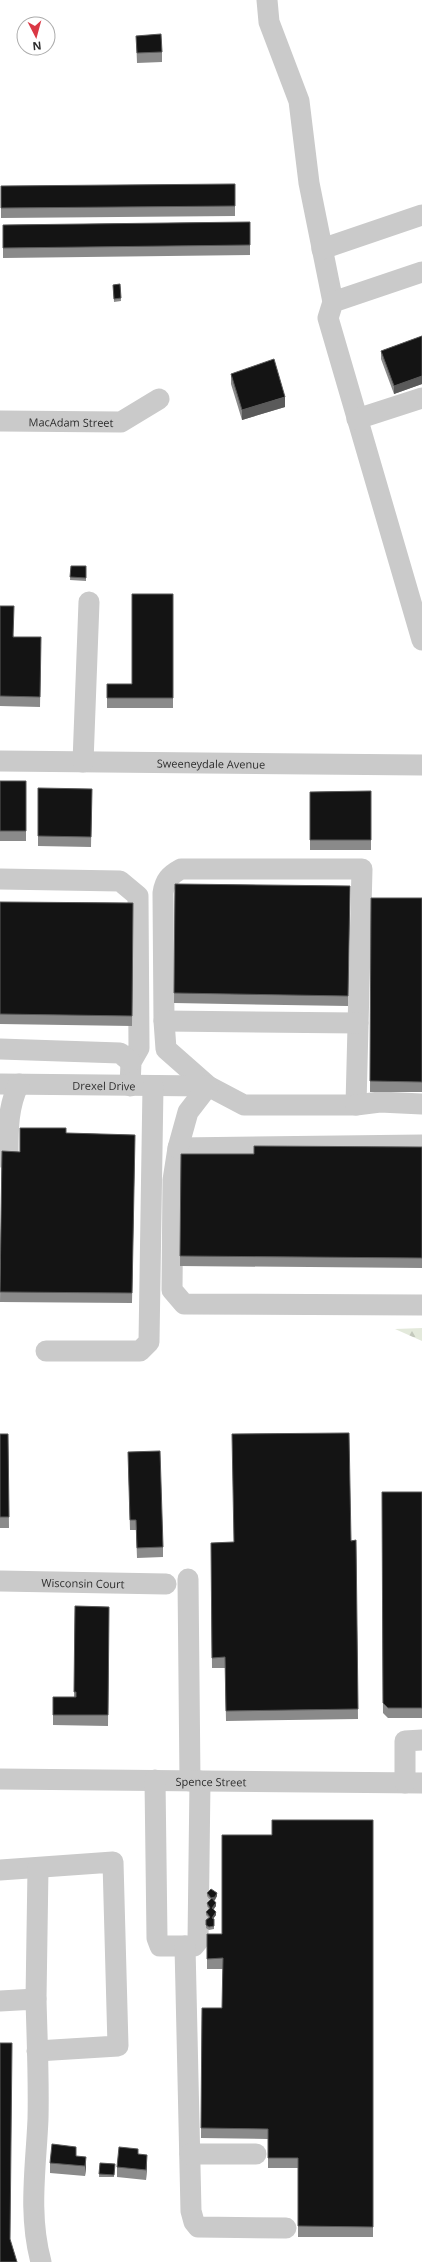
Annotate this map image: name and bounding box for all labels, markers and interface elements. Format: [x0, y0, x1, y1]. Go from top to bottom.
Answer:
north arrow [16, 16, 56, 56]
text: N [32, 39, 42, 54]
street label: MacAdam Street [28, 414, 114, 429]
street label: Sweeneydale Avenue [157, 755, 265, 771]
street label: Drexel Drive [72, 1077, 136, 1093]
street label: Wisconsin Court [41, 1574, 125, 1591]
street label: Spence Street [176, 1773, 247, 1789]

